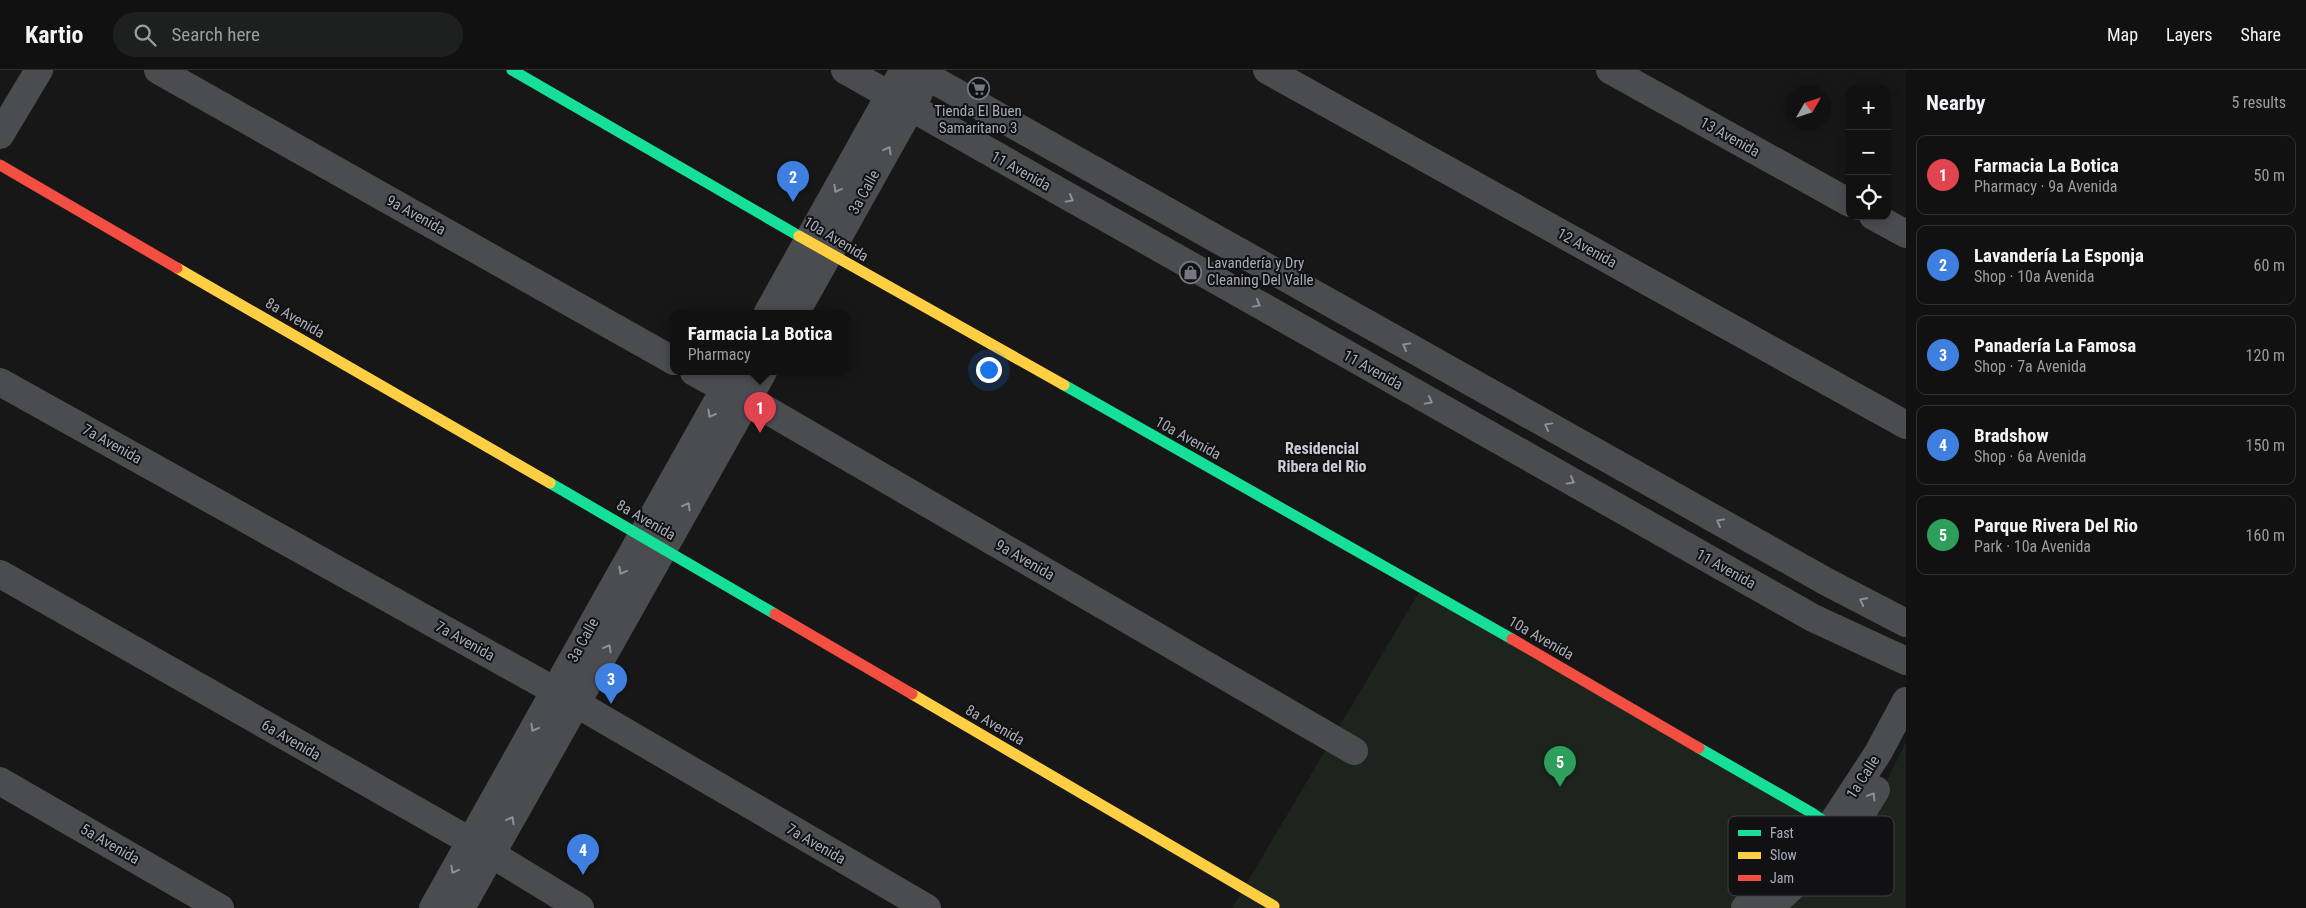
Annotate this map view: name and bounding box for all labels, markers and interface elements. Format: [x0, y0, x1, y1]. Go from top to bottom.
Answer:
search box [113, 12, 463, 57]
text: Kartio [25, 21, 83, 49]
icon: search [131, 21, 159, 49]
text: Search here [171, 23, 260, 46]
text: Map [2107, 24, 2138, 45]
text: Layers [2166, 24, 2213, 45]
text: Share [2241, 24, 2281, 45]
supermarket icon: Tienda El Buen Samaritano 3 [966, 76, 990, 100]
north arrow [1786, 85, 1831, 130]
map controls [1846, 85, 1891, 220]
button: + [1846, 85, 1891, 130]
text: Nearby [1926, 91, 1985, 115]
text: 5 results [2231, 93, 2286, 112]
place label: Tienda El Buen Samaritano 3 [934, 102, 1022, 137]
street label: 13 Avenida [1697, 113, 1763, 161]
button: − [1846, 130, 1891, 175]
one-way arrow [881, 146, 891, 155]
street label: 11 Avenida [988, 147, 1054, 195]
text: Farmacia La Botica [1974, 154, 2119, 177]
pin: 2 [777, 161, 809, 202]
text: 1 [1939, 166, 1947, 185]
text: 50 m [2253, 166, 2285, 185]
street label: 3a Calle [845, 167, 883, 217]
button: locate [1846, 175, 1891, 220]
text: Pharmacy · 9a Avenida [1974, 177, 2117, 196]
one-way arrow [833, 183, 843, 192]
street label: 9a Avenida [383, 191, 449, 239]
one-way arrow [1065, 192, 1074, 202]
street label: 10a Avenida [800, 213, 872, 265]
street label: 12 Avenida [1554, 224, 1620, 272]
text: Lavandería La Esponja [1974, 244, 2144, 267]
place label: Lavandería y Dry Cleaning Del Valle [1207, 254, 1314, 289]
text: 2 [1939, 256, 1947, 275]
text: 60 m [2253, 256, 2285, 275]
shop icon: Lavandería y Dry Cleaning Del Valle [1179, 260, 1203, 284]
text: Shop · 10a Avenida [1974, 267, 2094, 286]
street label: 8a Avenida [262, 294, 328, 342]
one-way arrow [1252, 298, 1261, 308]
popup [670, 310, 850, 375]
text: Farmacia La Botica [688, 322, 832, 345]
text: Panadería La Famosa [1974, 334, 2136, 357]
one-way arrow [1403, 342, 1412, 352]
text: Pharmacy [688, 345, 751, 364]
street label: 11 Avenida [1340, 346, 1406, 394]
text: 3 [1939, 346, 1947, 365]
text: 120 m [2246, 346, 2285, 365]
your location [976, 357, 1002, 383]
text: Shop · 7a Avenida [1974, 357, 2087, 376]
pin: 1 [744, 392, 776, 433]
one-way arrow [1424, 395, 1433, 405]
one-way arrow [707, 409, 717, 418]
street label: 10a Avenida [1152, 413, 1224, 463]
street label: 7a Avenida [79, 420, 145, 468]
one-way arrow [1544, 422, 1553, 432]
text: Bradshow [1974, 424, 2049, 447]
text: 4 [1939, 436, 1947, 455]
text: 150 m [2246, 436, 2285, 455]
district label: Residencial Ribera del Rio [1278, 439, 1366, 476]
text: Shop · 6a Avenida [1974, 447, 2087, 466]
one-way arrow [1565, 475, 1574, 485]
street label: 8a Avenida [613, 496, 679, 544]
one-way arrow [681, 502, 691, 511]
text: Parque Rivera Del Rio [1974, 514, 2138, 537]
one-way arrow [1717, 519, 1726, 529]
text: 5 [1939, 526, 1947, 545]
text: 160 m [2246, 526, 2285, 545]
street label: 9a Avenida [992, 536, 1058, 584]
text: Park · 10a Avenida [1974, 537, 2091, 556]
street label: 11 Avenida [1693, 545, 1759, 593]
one-way arrow [618, 566, 628, 575]
one-way arrow [1859, 597, 1868, 607]
street label: 10a Avenida [1505, 612, 1577, 664]
street label: 3a Calle [564, 615, 602, 665]
street label: 7a Avenida [432, 617, 498, 665]
one-way arrow [601, 644, 611, 653]
pin: 3 [595, 663, 627, 704]
street label: 8a Avenida [962, 701, 1028, 749]
street label: 6a Avenida [258, 716, 324, 764]
one-way arrow [530, 723, 540, 732]
pin: 5 [1544, 746, 1576, 787]
street label: 1a Calle [1842, 752, 1884, 802]
one-way arrow [1866, 792, 1876, 801]
one-way arrow [505, 816, 515, 825]
legend [1728, 816, 1894, 896]
street label: 5a Avenida [77, 820, 143, 868]
street label: 7a Avenida [783, 820, 849, 868]
text: Fast [1770, 825, 1794, 841]
pin: 4 [567, 834, 599, 875]
text: Slow [1770, 847, 1797, 863]
one-way arrow [450, 864, 460, 873]
text: Jam [1770, 870, 1794, 886]

